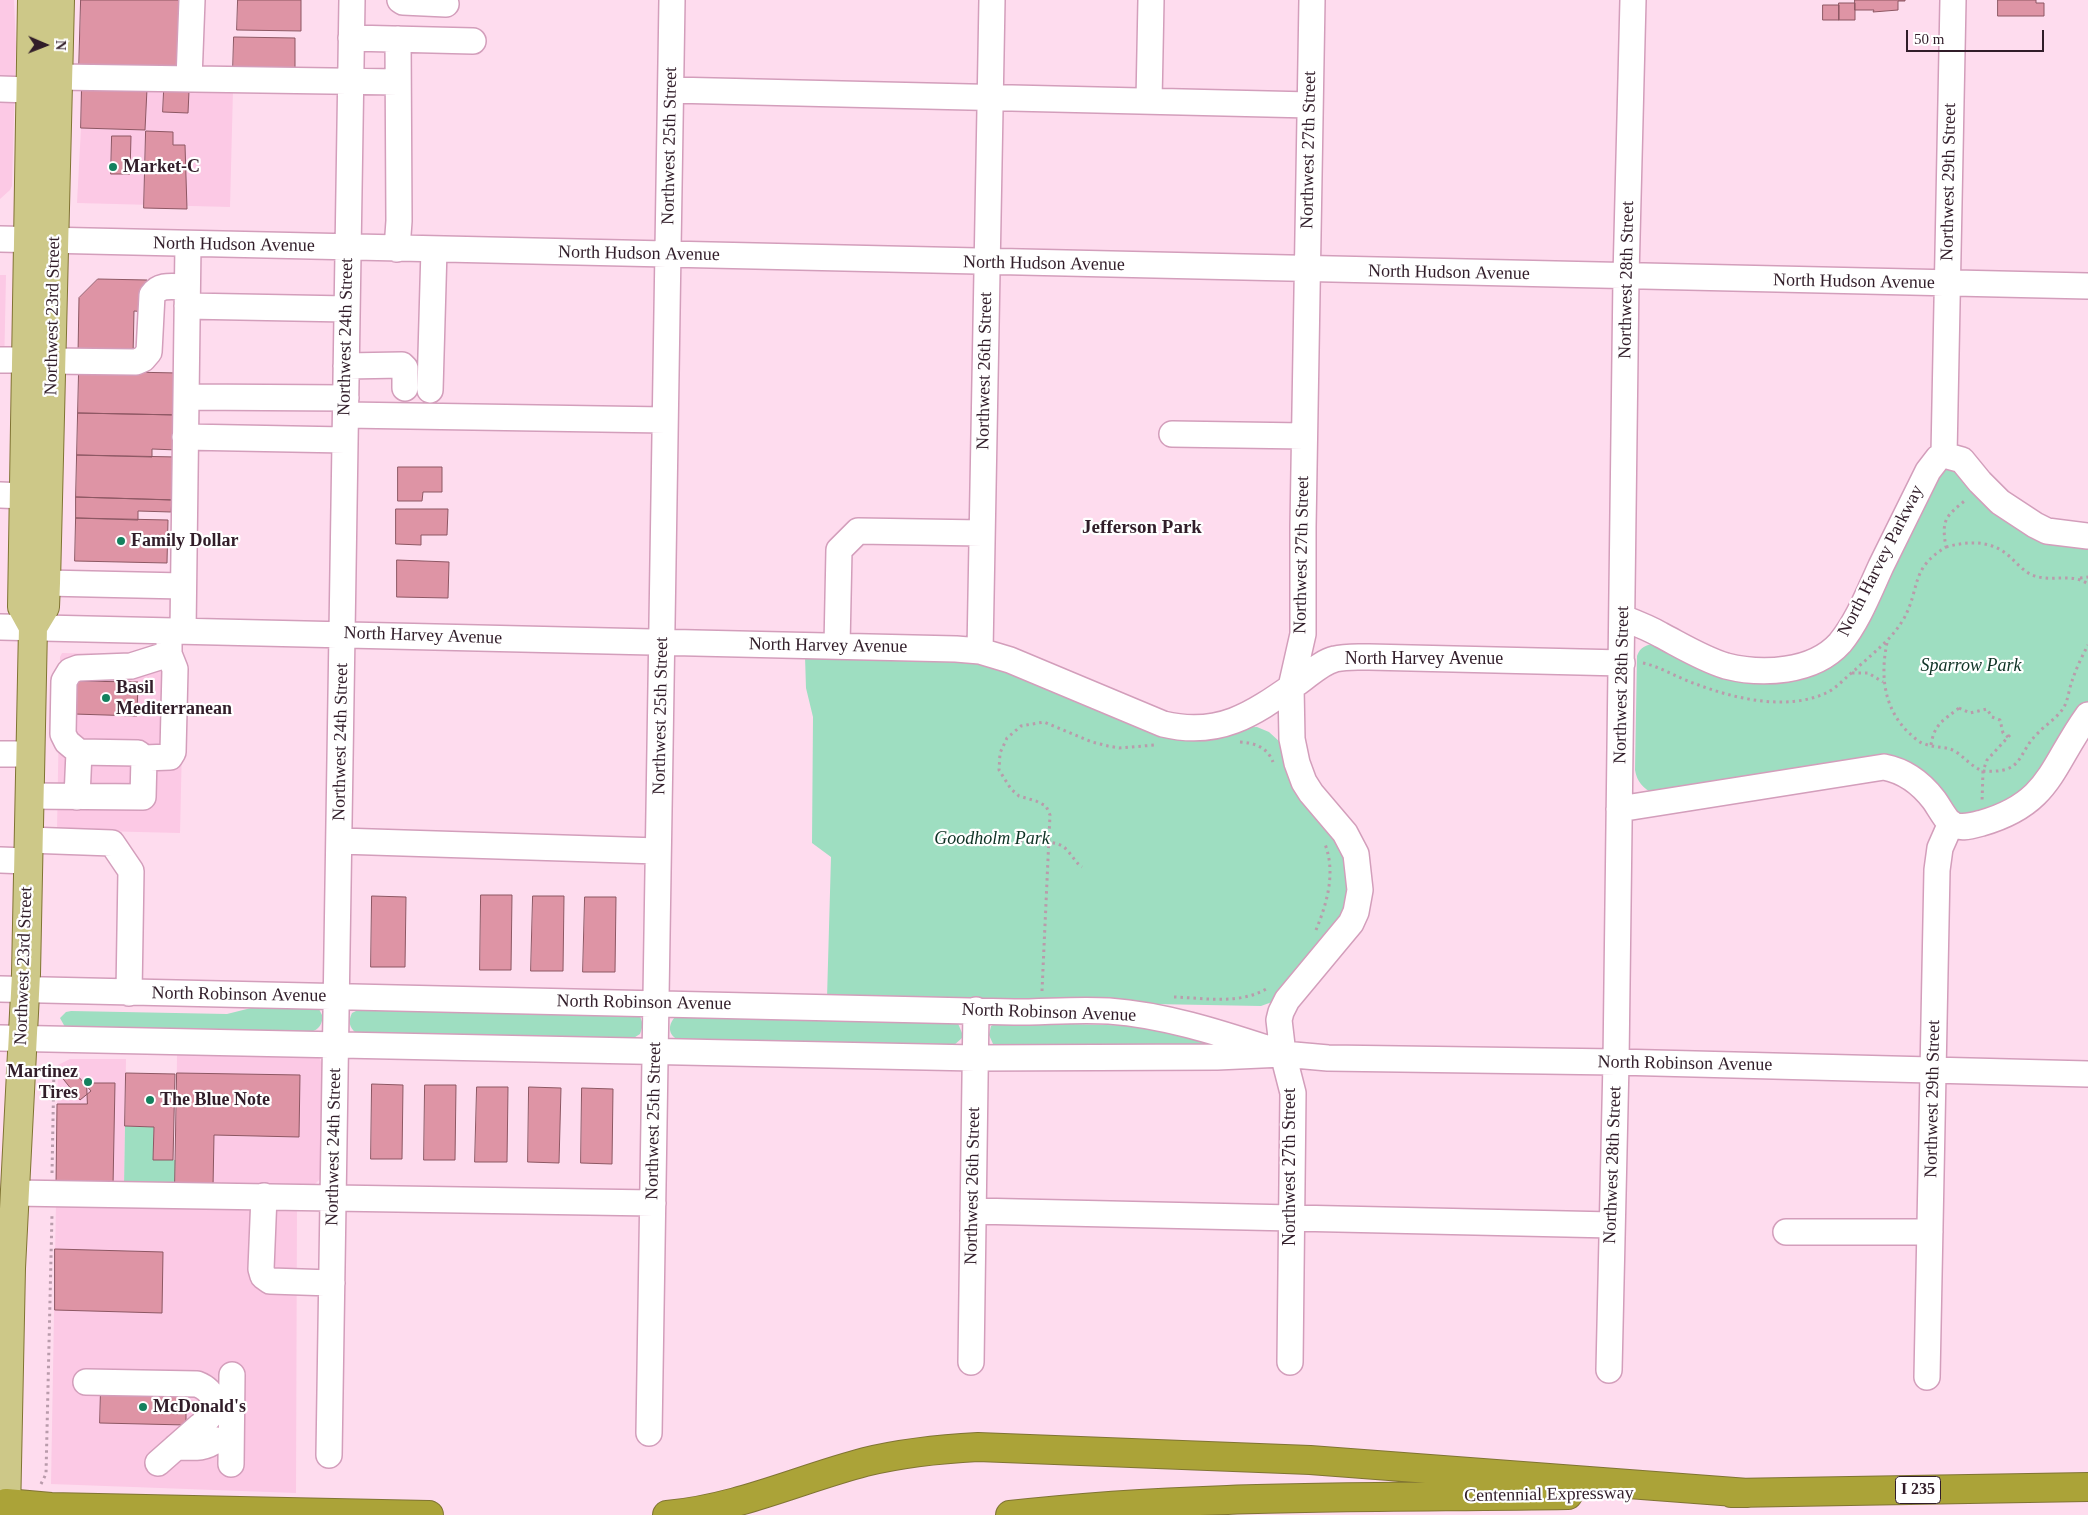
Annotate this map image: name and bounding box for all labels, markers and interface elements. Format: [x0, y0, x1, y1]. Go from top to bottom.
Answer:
north arrow [20, 20, 70, 70]
scale bar [1908, 20, 2046, 52]
text: 50 m [1914, 31, 1944, 47]
text: N [53, 40, 68, 50]
street label: Northwest 25th Street [658, 67, 682, 225]
street label: Northwest 27th Street [1297, 71, 1321, 229]
street label: Northwest 29th Street [1937, 103, 1961, 261]
place label: Market-C [123, 156, 200, 178]
marker: Market-C [107, 161, 119, 173]
street label: Northwest 28th Street [1615, 201, 1639, 359]
street label: North Hudson Avenue [153, 233, 315, 257]
street label: Northwest 23rd Street [41, 236, 65, 396]
street label: North Hudson Avenue [558, 242, 720, 266]
street label: North Hudson Avenue [963, 252, 1125, 276]
street label: Northwest 24th Street [334, 258, 358, 416]
street label: North Hudson Avenue [1368, 261, 1530, 285]
street label: North Hudson Avenue [1773, 270, 1935, 294]
street label: Northwest 26th Street [973, 292, 997, 450]
street label: Northwest 27th Street [1290, 476, 1314, 634]
street label: North Harvey Parkway [1833, 482, 1929, 640]
district label: Jefferson Park [1082, 517, 1202, 539]
place label: Family Dollar [131, 530, 238, 552]
marker: Family Dollar [115, 535, 127, 547]
street label: Northwest 28th Street [1610, 606, 1634, 764]
street label: North Harvey Avenue [343, 622, 503, 650]
street label: North Harvey Avenue [749, 634, 907, 658]
street label: Northwest 25th Street [649, 637, 673, 795]
street label: North Harvey Avenue [1345, 648, 1503, 670]
park label: Sparrow Park [1921, 655, 2021, 677]
street label: Northwest 24th Street [329, 663, 353, 821]
place label: Basil Mediterranean [116, 677, 232, 720]
marker: Basil Mediterranean [100, 692, 112, 704]
park label: Goodholm Park [934, 828, 1050, 850]
street label: Northwest 23rd Street [10, 886, 38, 1046]
street label: North Robinson Avenue [152, 983, 326, 1007]
street label: North Robinson Avenue [557, 991, 731, 1015]
street label: North Robinson Avenue [961, 999, 1137, 1027]
street label: Northwest 29th Street [1921, 1020, 1945, 1178]
street label: Northwest 25th Street [642, 1042, 666, 1200]
street label: North Robinson Avenue [1598, 1052, 1772, 1076]
place label: Martinez Tires [7, 1061, 78, 1104]
street label: Northwest 24th Street [322, 1068, 346, 1226]
marker: Martinez Tires [82, 1076, 94, 1088]
street label: Northwest 28th Street [1599, 1086, 1627, 1244]
street label: Northwest 27th Street [1279, 1088, 1301, 1246]
place label: The Blue Note [160, 1089, 270, 1111]
marker: The Blue Note [144, 1094, 156, 1106]
street label: Northwest 26th Street [961, 1107, 985, 1265]
place label: McDonald's [153, 1396, 246, 1418]
marker: McDonald's [137, 1401, 149, 1413]
road number: I 235 [1896, 1476, 1940, 1504]
street label: Centennial Expressway [1464, 1483, 1634, 1507]

